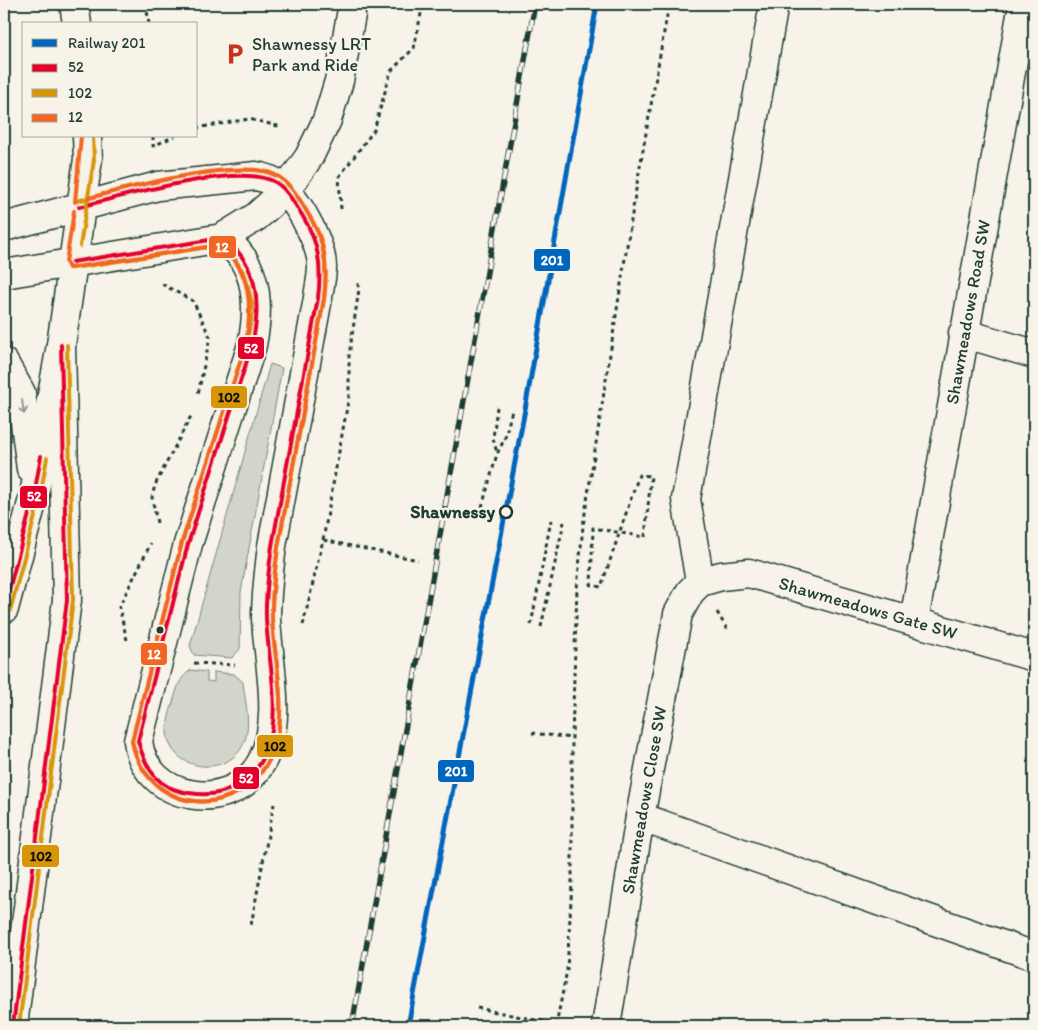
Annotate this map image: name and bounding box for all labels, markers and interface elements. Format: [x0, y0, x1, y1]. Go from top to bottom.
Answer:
legend [22, 22, 198, 138]
place label: Shawnessy LRT Park and Ride [252, 33, 371, 76]
text: Railway 201 [68, 34, 146, 52]
parking icon: Shawnessy LRT Park and Ride [222, 41, 248, 67]
text: 52 [68, 58, 84, 76]
text: 102 [68, 84, 92, 102]
text: 12 [68, 108, 83, 126]
street label: Shawmeadows Road SW [941, 218, 995, 406]
line badge: 12 [208, 235, 237, 259]
text: 12 [215, 239, 230, 256]
line badge: 201 [533, 248, 571, 272]
text: 201 [541, 252, 564, 269]
line badge: 52 [237, 336, 265, 360]
text: 52 [244, 340, 259, 357]
line badge: 102 [210, 385, 248, 409]
text: 102 [218, 389, 241, 406]
one-way arrow [18, 399, 28, 415]
line badge: 52 [19, 485, 48, 509]
text: 52 [27, 488, 42, 505]
place label: Shawnessy [410, 501, 495, 523]
marker: Shawnessy [499, 505, 513, 519]
street label: Shawmeadows Gate SW [776, 572, 960, 644]
unlabelled marker [155, 625, 165, 635]
line badge: 12 [140, 642, 168, 666]
text: 12 [147, 646, 162, 663]
street label: Shawmeadows Close SW [617, 704, 671, 896]
line badge: 102 [256, 734, 294, 758]
text: 102 [264, 738, 287, 755]
line badge: 201 [437, 759, 475, 783]
text: 201 [445, 763, 468, 780]
line badge: 52 [232, 766, 260, 790]
text: 52 [239, 770, 254, 787]
line badge: 102 [21, 844, 60, 868]
text: 102 [30, 848, 53, 865]

